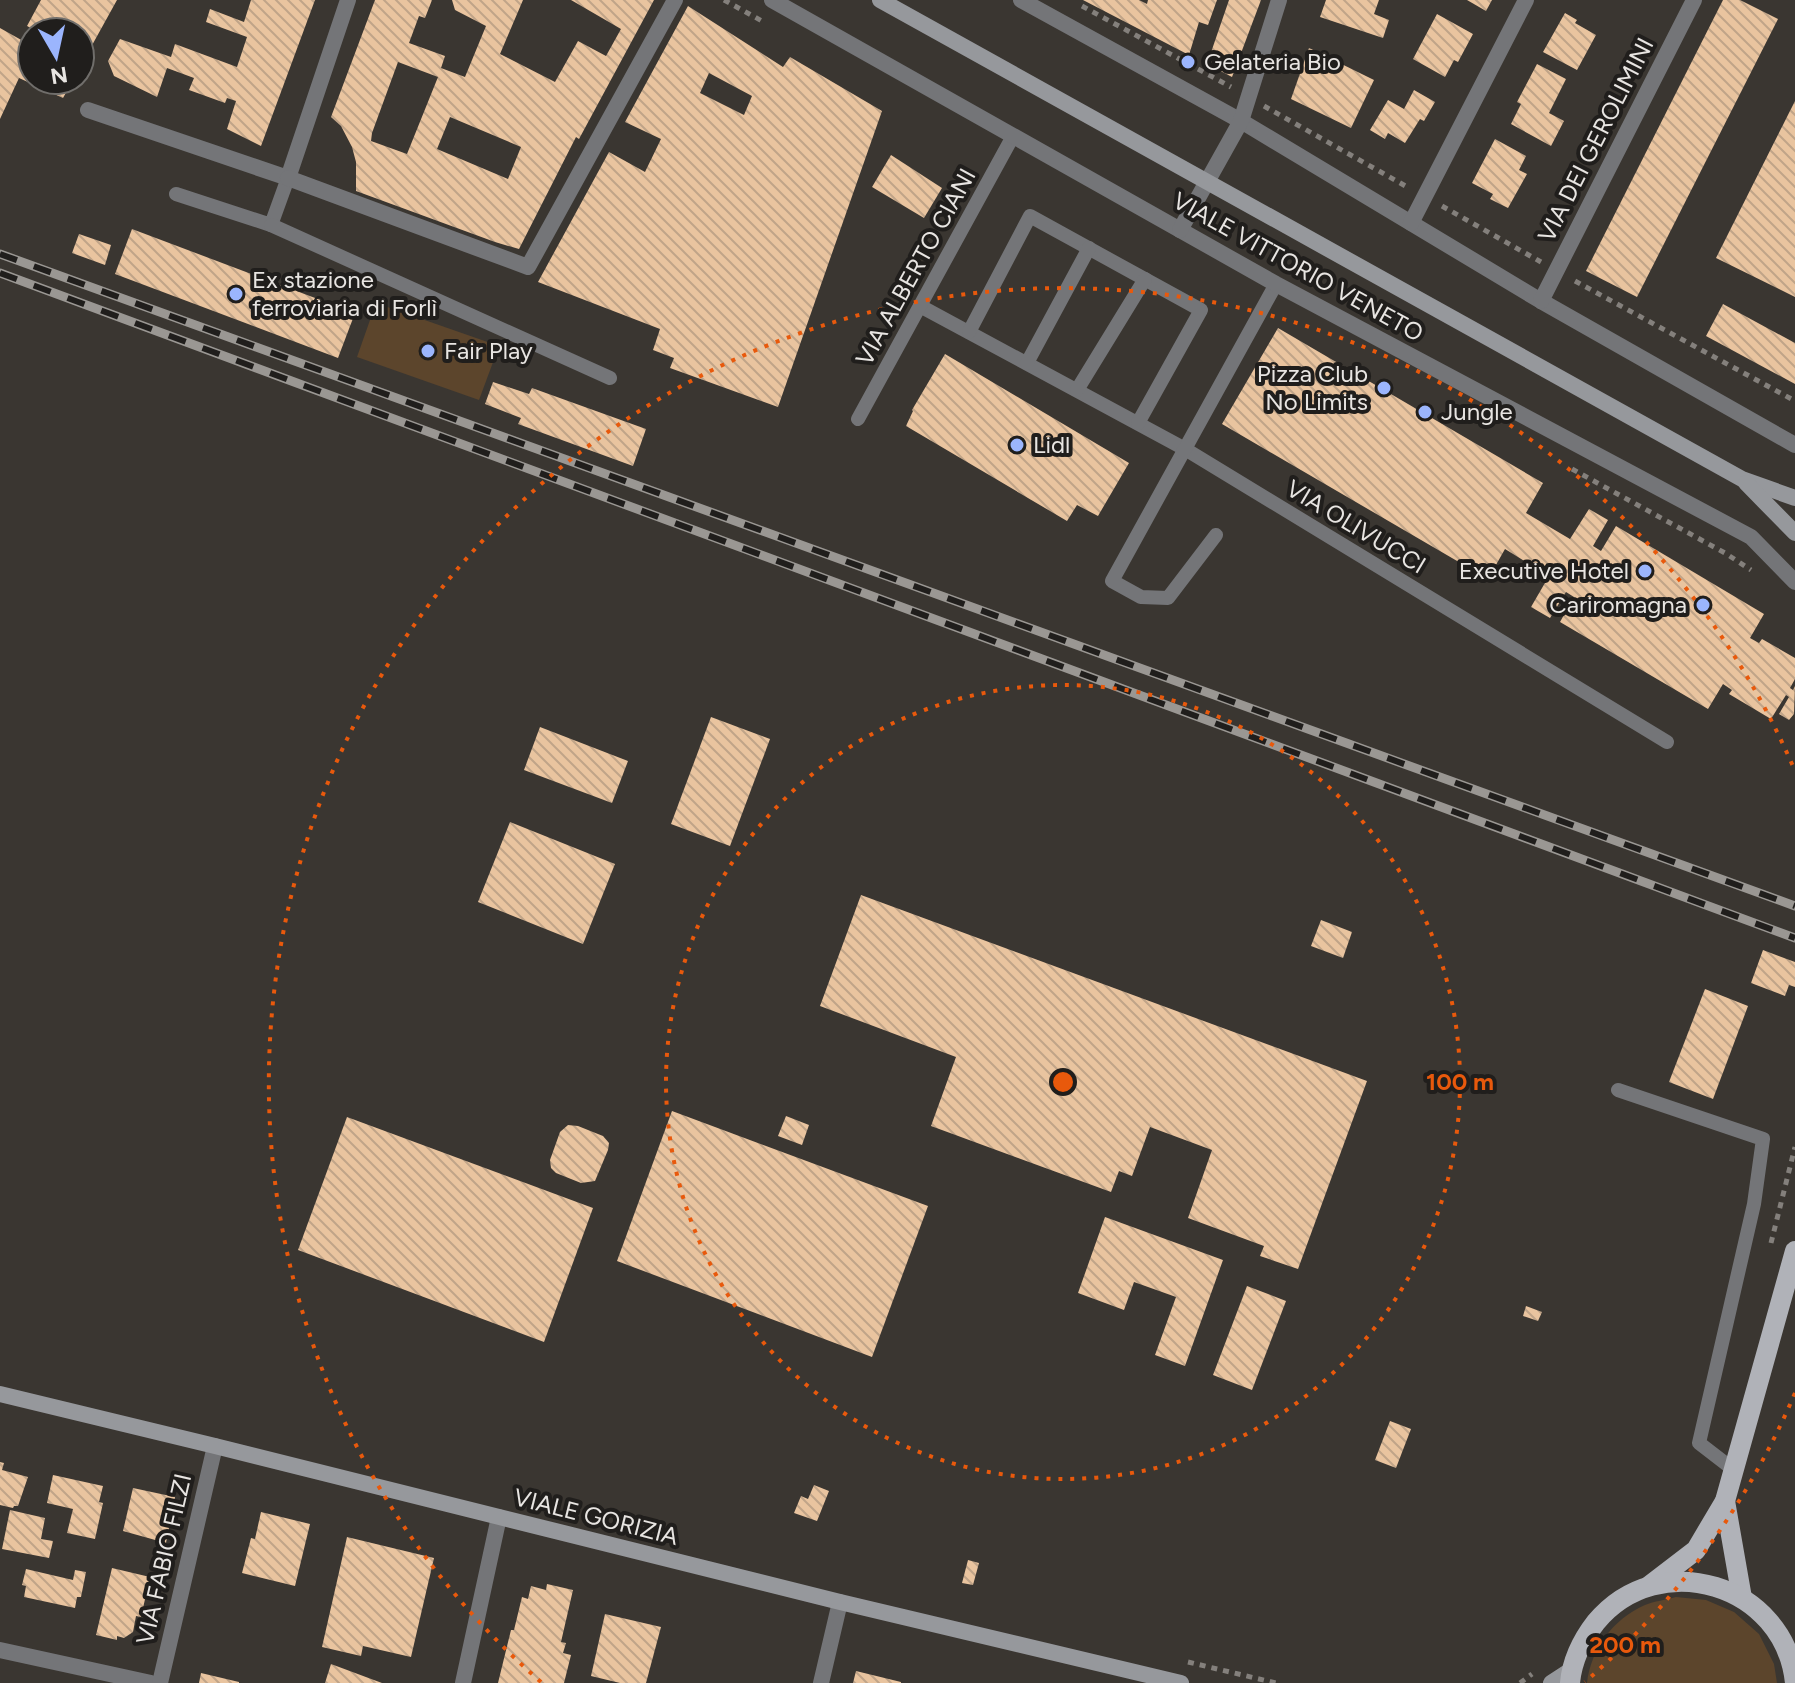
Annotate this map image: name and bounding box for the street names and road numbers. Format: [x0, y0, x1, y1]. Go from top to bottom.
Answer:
street label: VIA DEI GEROLIMINI [1531, 33, 1660, 247]
street label: VIA ALBERTO CIANI [849, 163, 982, 370]
street label: VIALE VITTORIO VENETO [1168, 186, 1429, 348]
street label: VIA OLIVUCCI [1281, 474, 1431, 580]
street label: VIA FABIO FILZI [130, 1471, 197, 1647]
street label: VIALE GORIZIA [511, 1482, 682, 1551]

